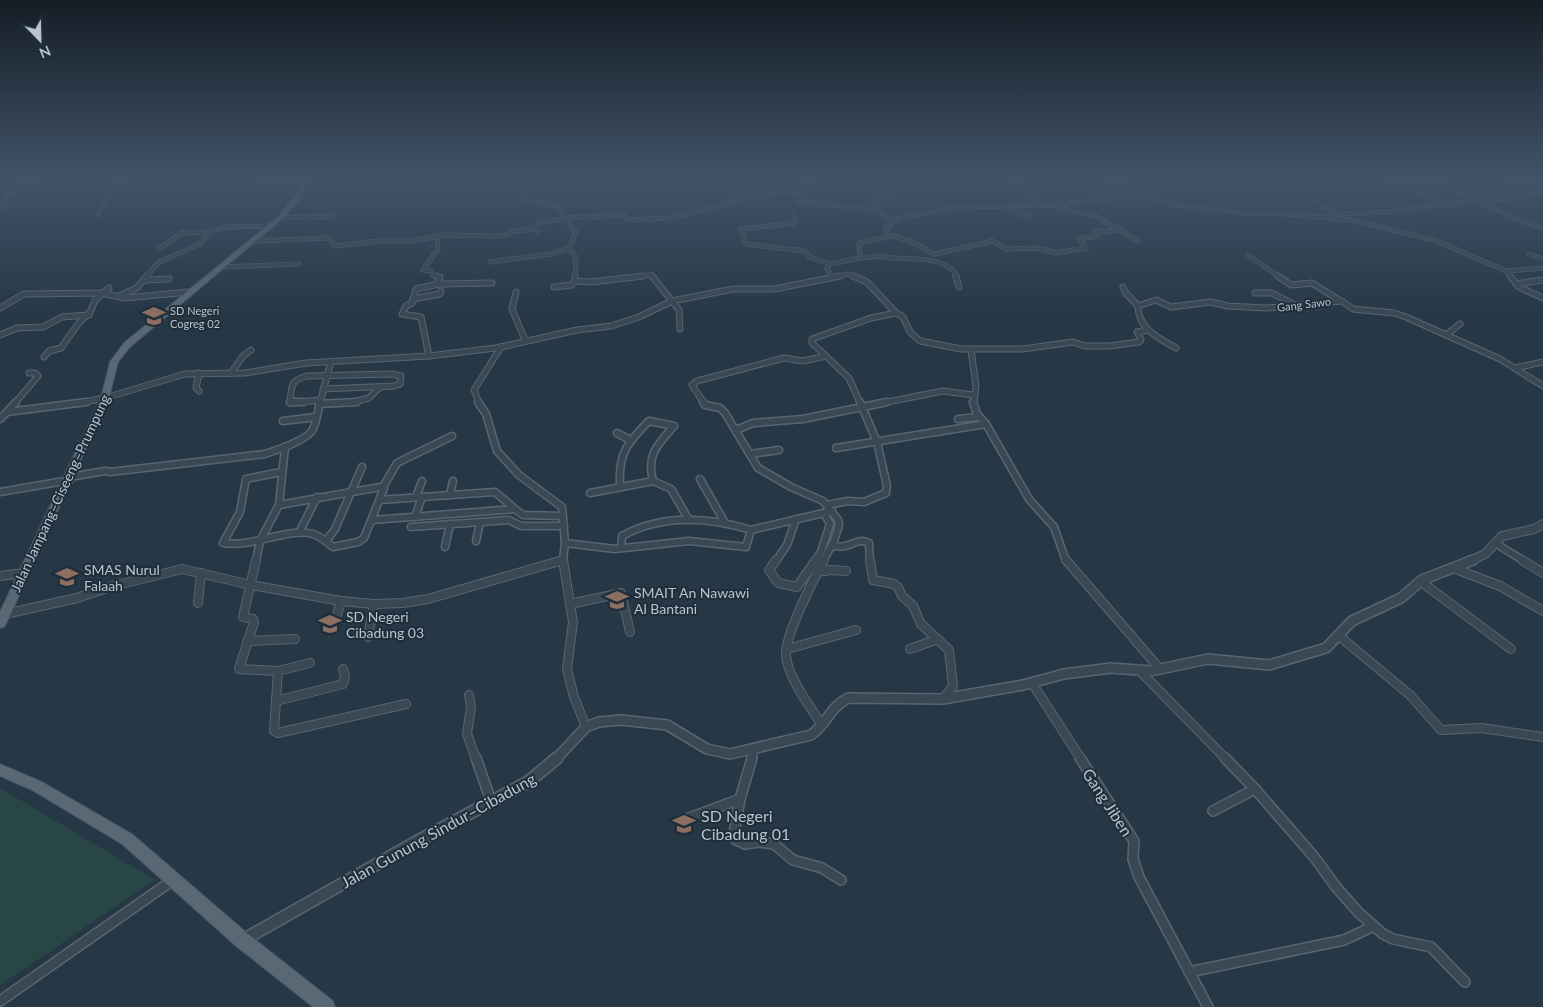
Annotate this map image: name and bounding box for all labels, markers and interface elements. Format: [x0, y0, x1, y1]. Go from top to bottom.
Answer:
north arrow [15, 15, 65, 65]
text: N [37, 42, 54, 62]
street label: Gang Sawo [1276, 294, 1332, 314]
school or university icon: SD Negeri Cogreg 02 [141, 303, 167, 329]
place label: SD Negeri Cogreg 02 [170, 304, 220, 330]
street label: Jalan Jampang–Ciseeng–Prumpung [7, 391, 113, 595]
place label: SMAS Nurul Falaah [84, 561, 160, 594]
school or university icon: SMAS Nurul Falaah [54, 564, 80, 590]
place label: SMAIT An Nawawi Al Bantani [634, 584, 749, 617]
school or university icon: SMAIT An Nawawi Al Bantani [604, 587, 630, 613]
place label: SD Negeri Cibadung 03 [346, 608, 424, 641]
school or university icon: SD Negeri Cibadung 03 [317, 611, 343, 637]
street label: Gang Jiben [1079, 764, 1137, 840]
street label: Jalan Gunung Sindur–Cibadung [337, 768, 539, 892]
place label: SD Negeri Cibadung 01 [701, 806, 790, 843]
school or university icon: SD Negeri Cibadung 01 [671, 811, 697, 837]

